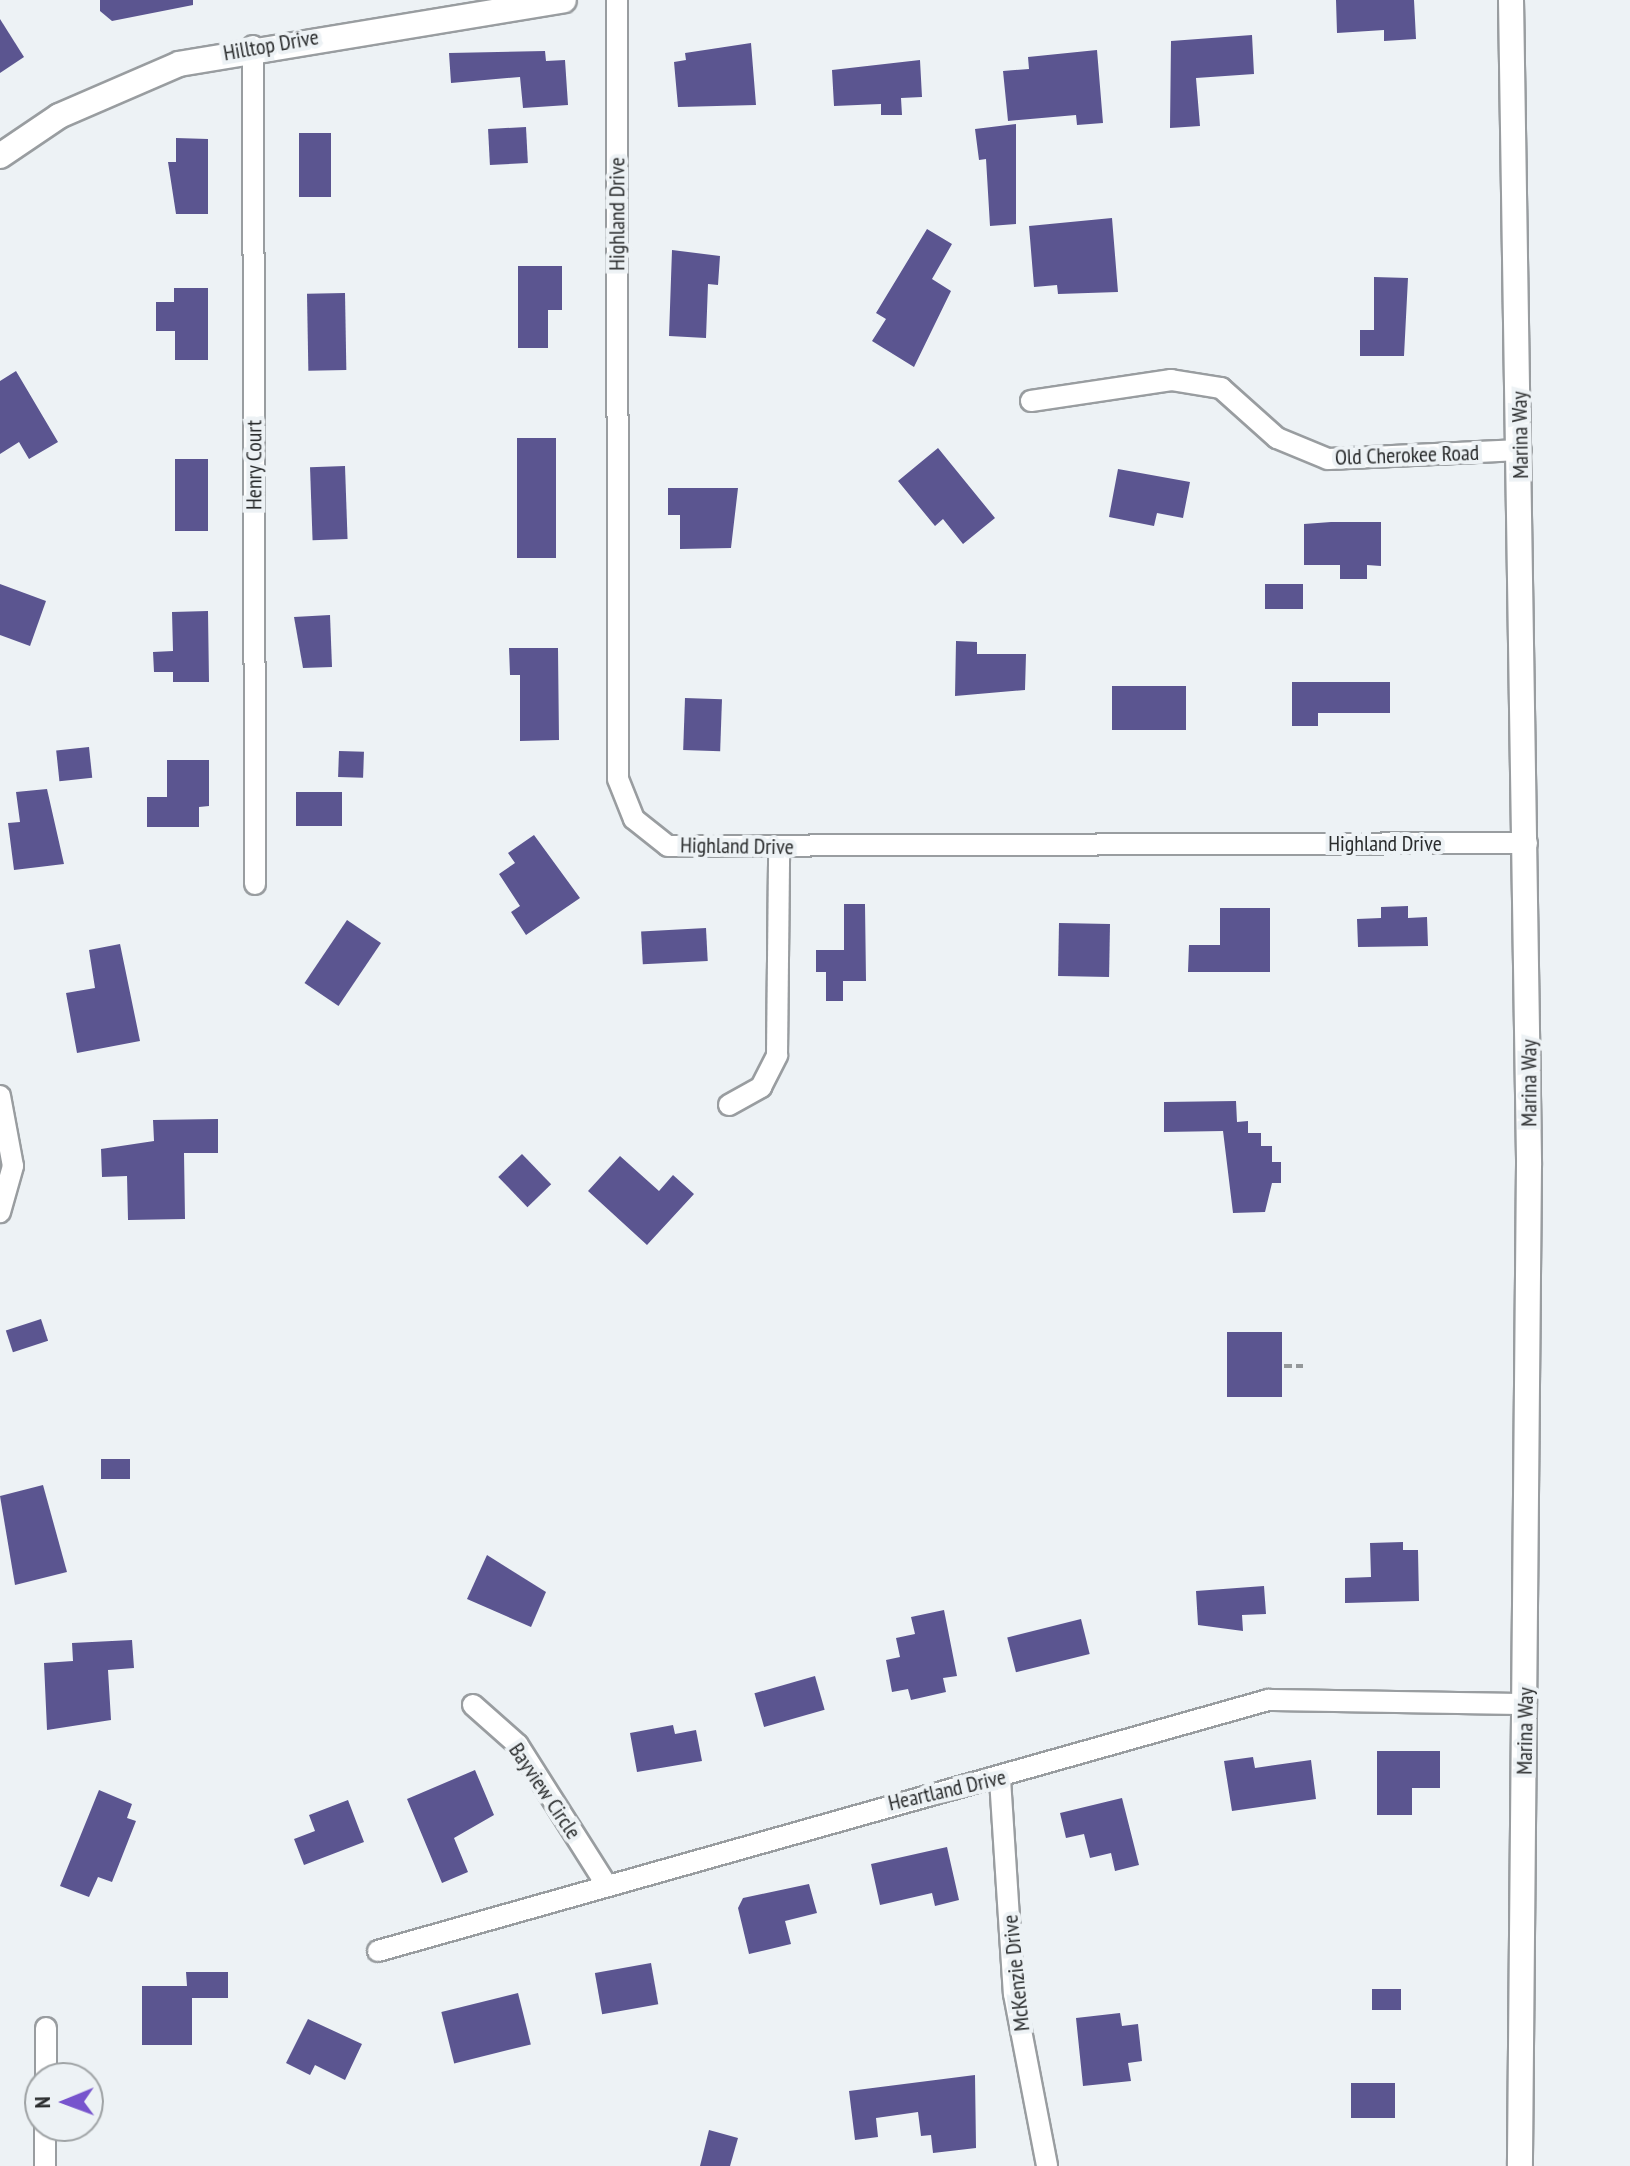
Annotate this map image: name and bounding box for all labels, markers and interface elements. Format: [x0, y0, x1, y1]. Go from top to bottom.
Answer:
street label: Hilltop Drive [221, 24, 321, 66]
street label: Highland Drive [604, 157, 630, 271]
street label: Marina Way [1506, 391, 1534, 479]
street label: Henry Court [241, 420, 267, 510]
street label: Old Cherokee Road [1334, 439, 1480, 471]
street label: Highland Drive [1328, 831, 1442, 857]
street label: Highland Drive [680, 832, 794, 860]
street label: Marina Way [1516, 1039, 1542, 1127]
street label: Marina Way [1511, 1687, 1539, 1775]
street label: Bayview Circle [503, 1738, 587, 1844]
street label: Heartland Drive [886, 1764, 1008, 1816]
street label: McKenzie Drive [997, 1913, 1035, 2033]
north arrow [24, 2062, 104, 2142]
text: N [28, 2096, 56, 2109]

